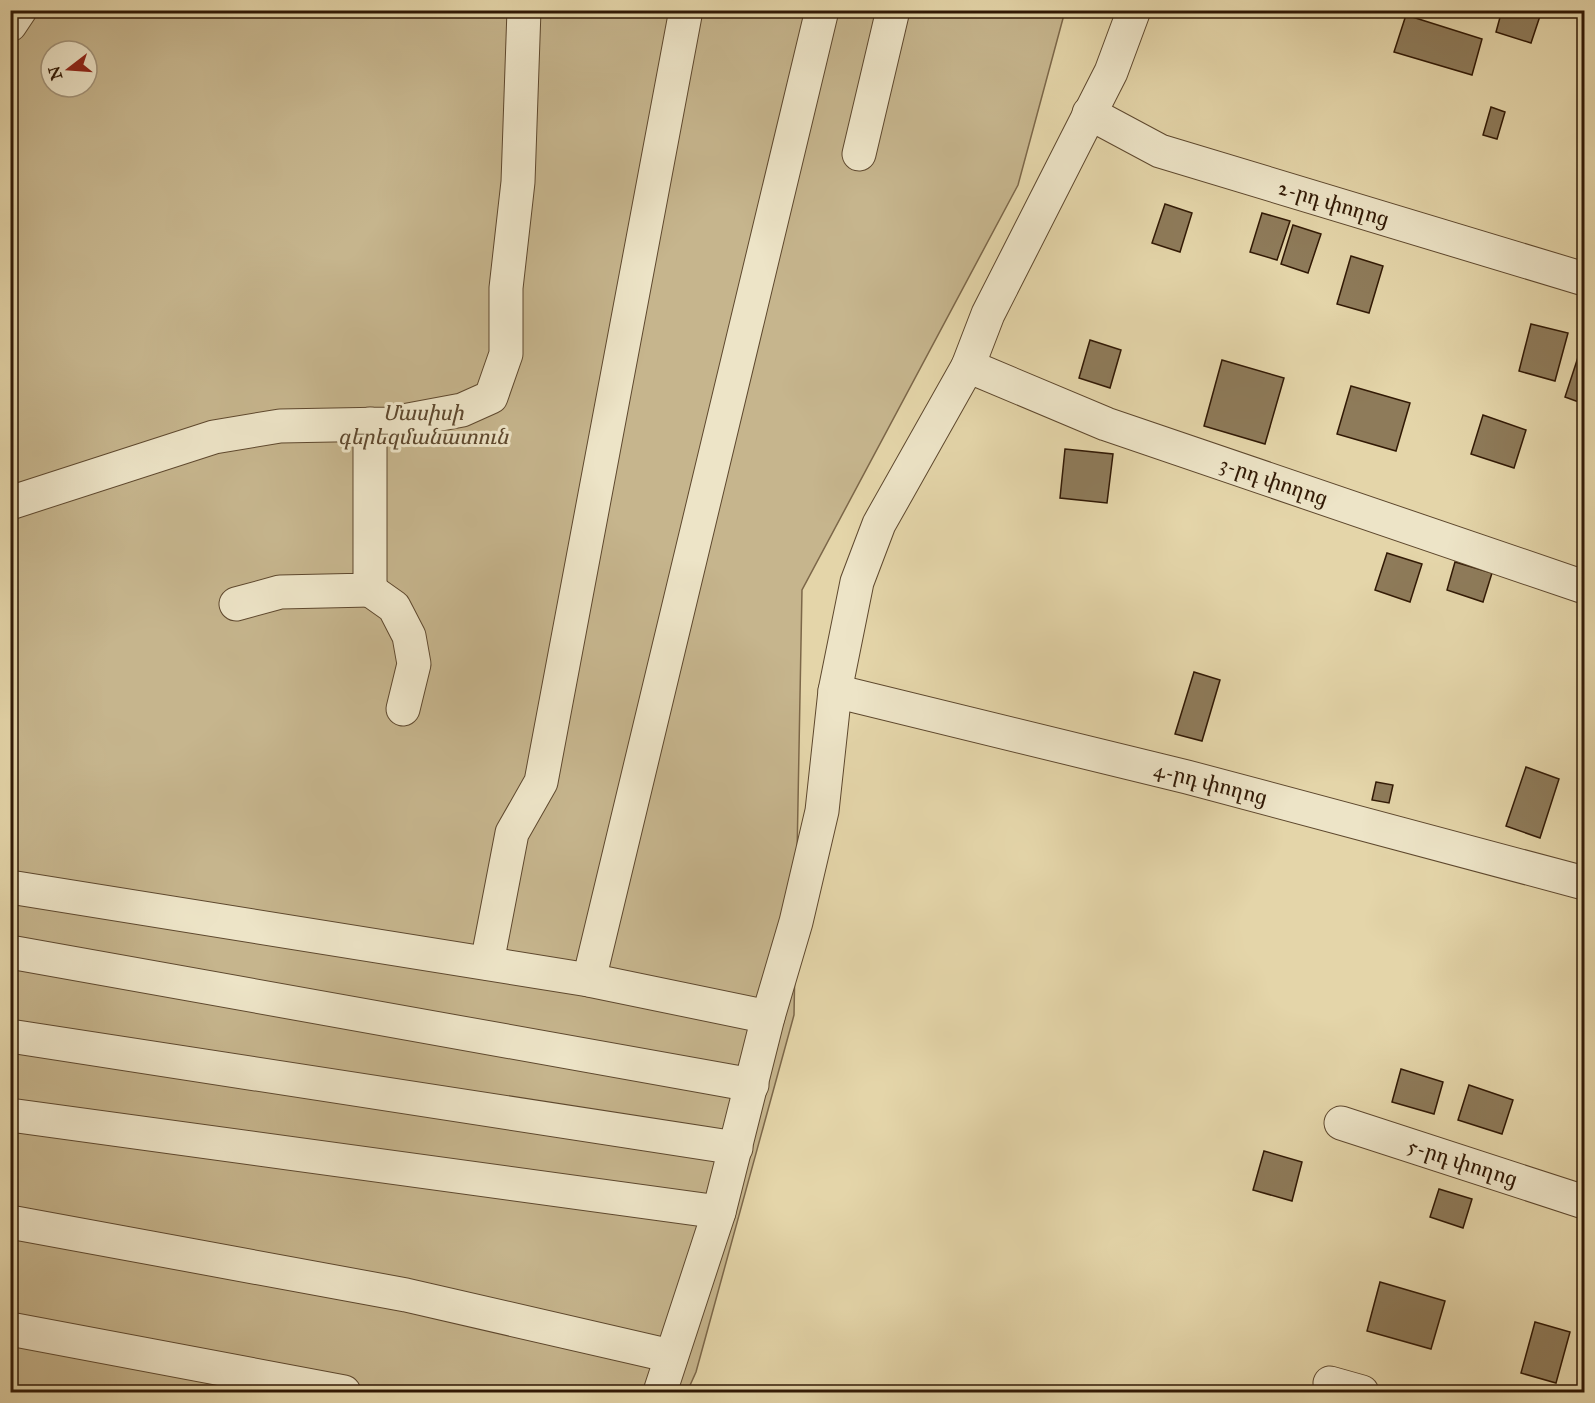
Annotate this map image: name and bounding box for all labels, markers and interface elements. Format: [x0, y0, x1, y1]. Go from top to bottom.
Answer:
north arrow [39, 39, 99, 99]
text: N [44, 64, 66, 83]
street label: 2-րդ փողոց [1275, 174, 1392, 232]
park label: Մասիսի գերեզմանատուն [338, 400, 509, 450]
street label: 3-րդ փողոց [1216, 451, 1331, 512]
street label: 4-րդ փողոց [1151, 756, 1270, 811]
street label: 5-րդ փողոց [1404, 1133, 1521, 1193]

